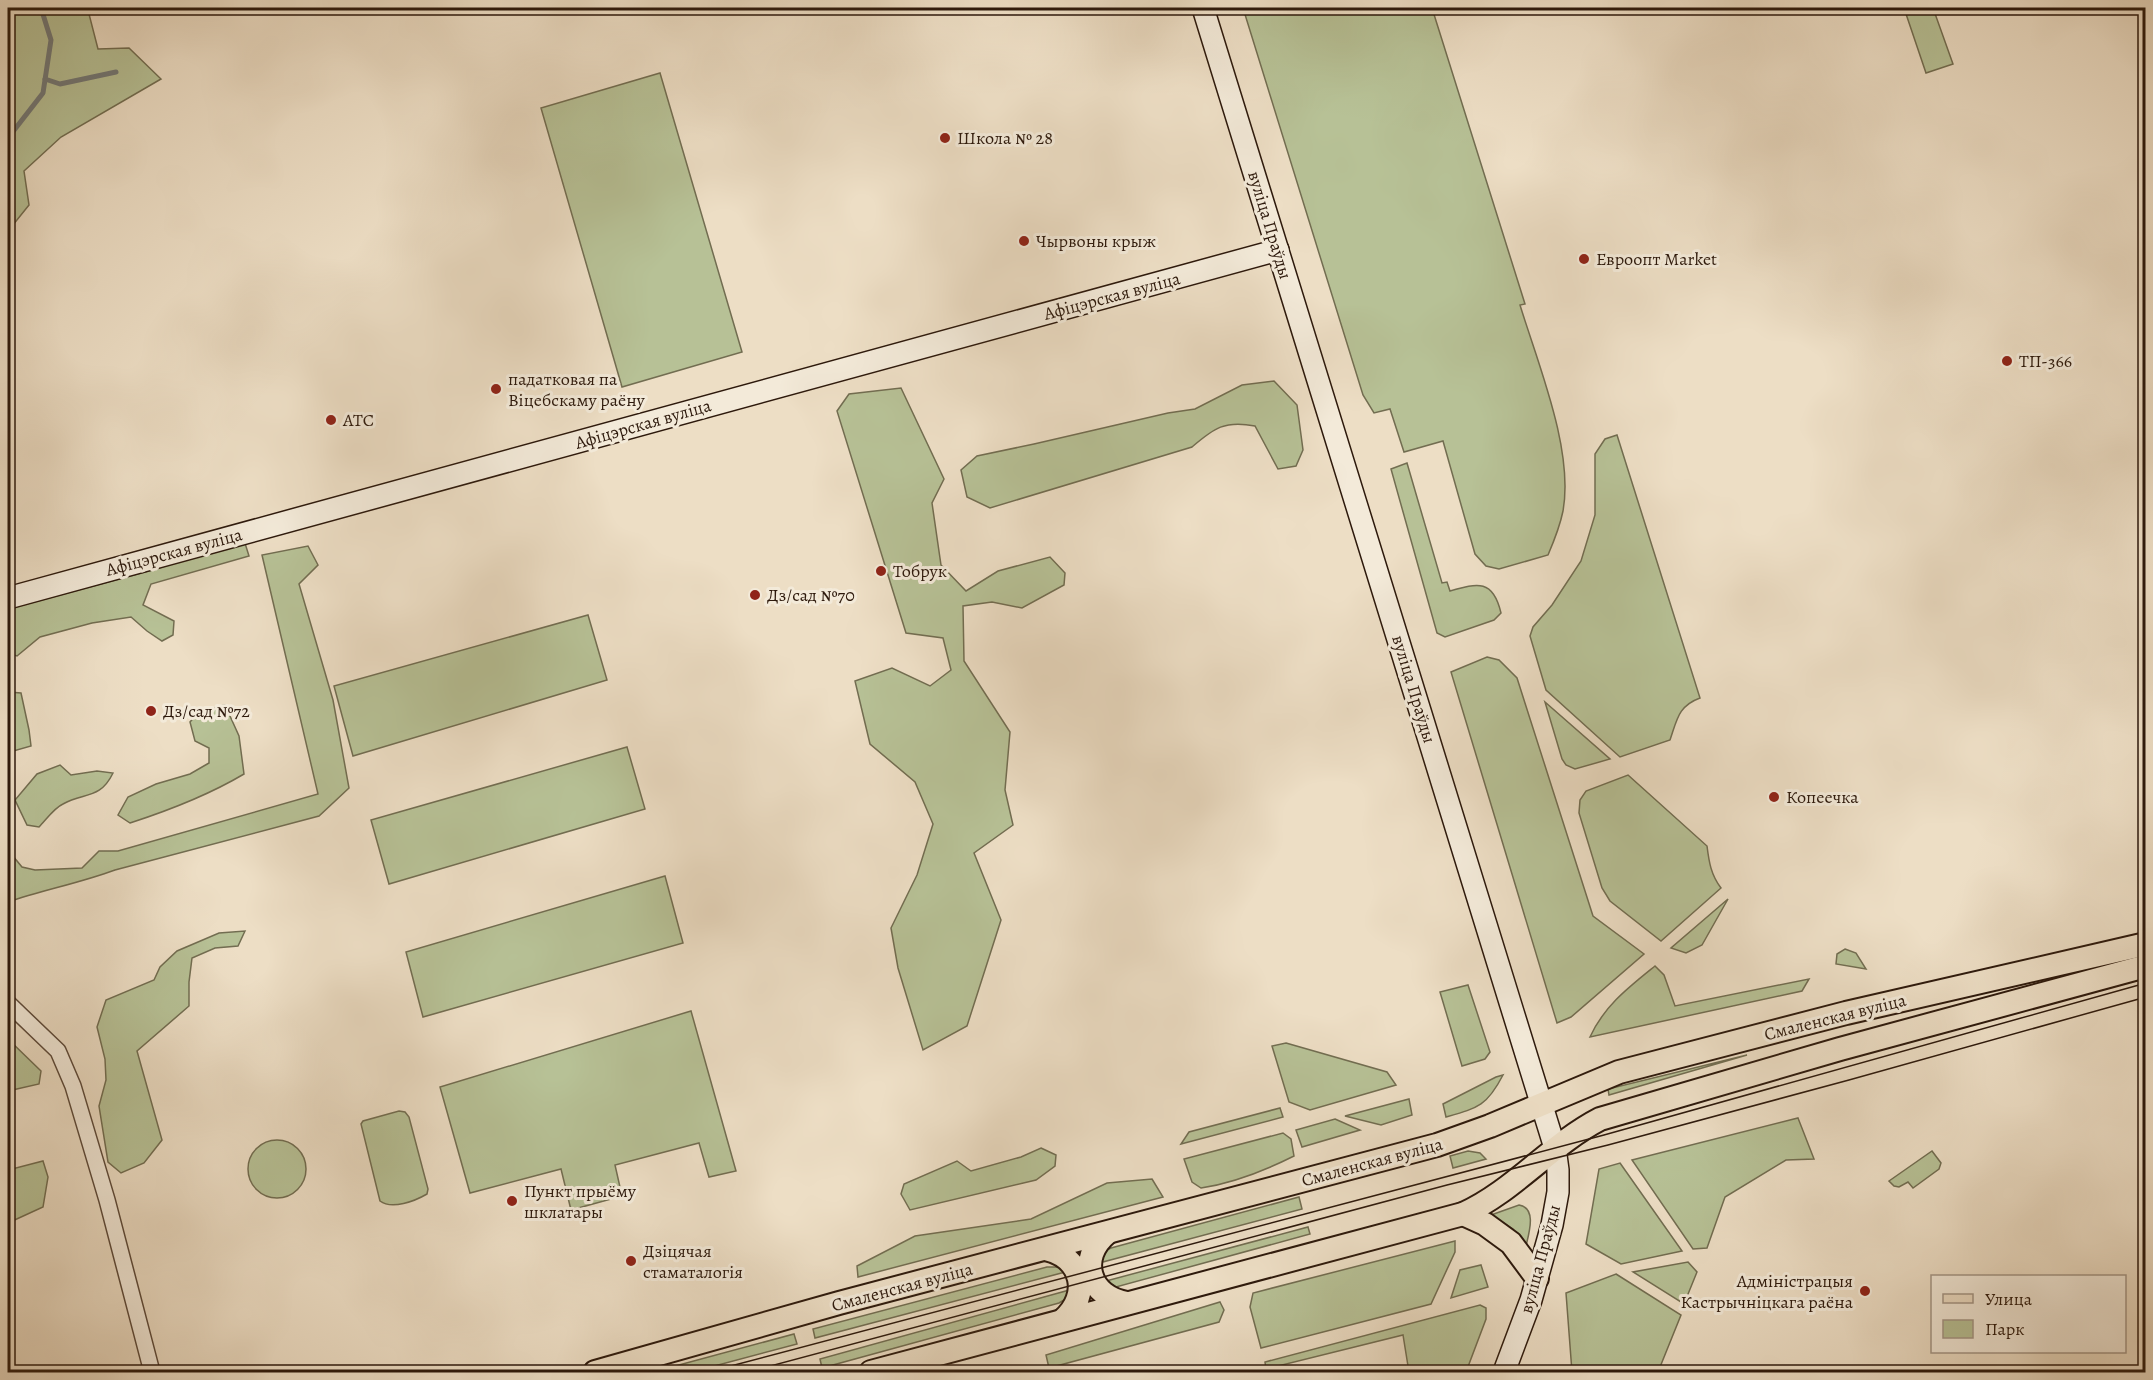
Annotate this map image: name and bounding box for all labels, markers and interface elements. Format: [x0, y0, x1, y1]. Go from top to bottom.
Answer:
place label: Школа № 28 [957, 126, 1053, 150]
marker: Школа № 28 [938, 131, 952, 145]
street label: вуліца Праўды [1242, 168, 1298, 282]
place label: Чырвоны крыж [1036, 229, 1157, 253]
marker: Чырвоны крыж [1017, 234, 1031, 248]
place label: Евроопт Market [1596, 247, 1717, 271]
marker: Евроопт Market [1577, 252, 1591, 266]
street label: Афіцэрская вуліца [1040, 266, 1184, 326]
place label: ТП-366 [2019, 349, 2072, 373]
marker: ТП-366 [2000, 354, 2014, 368]
place label: падатковая па Віцебскаму раёну [508, 367, 646, 412]
marker: падатковая па Віцебскаму раёну [489, 382, 503, 396]
street label: Афіцэрская вуліца [571, 393, 714, 455]
place label: АТС [342, 408, 374, 432]
marker: АТС [324, 413, 338, 427]
street label: Афіцэрская вуліца [102, 522, 246, 582]
place label: Тобрук [893, 559, 947, 583]
marker: Тобрук [874, 564, 888, 578]
place label: Дз/сад №70 [767, 583, 855, 607]
marker: Дз/сад №70 [748, 588, 762, 602]
street label: вуліца Праўды [1386, 632, 1442, 746]
place label: Дз/сад №72 [163, 699, 250, 723]
marker: Дз/сад №72 [144, 704, 158, 718]
place label: Копеечка [1786, 785, 1859, 809]
marker: Копеечка [1767, 790, 1781, 804]
street label: Смаленская вуліца [1762, 988, 1909, 1046]
street label: Смаленская вуліца [1299, 1131, 1446, 1192]
place label: Пункт прыёму шклатары [524, 1179, 637, 1224]
marker: Пункт прыёму шклатары [505, 1194, 519, 1208]
street label: вуліца Праўды [1514, 1202, 1566, 1316]
place label: Дзіцячая стаматалогія [643, 1239, 743, 1284]
marker: Дзіцячая стаматалогія [624, 1254, 638, 1268]
street label: Смаленская вуліца [829, 1256, 976, 1317]
place label: Адміністрацыя Кастрычніцкага раёна [1681, 1269, 1854, 1314]
legend [1931, 1275, 2126, 1353]
marker: Адміністрацыя Кастрычніцкага раёна [1858, 1284, 1872, 1298]
text: Улица [1985, 1287, 2033, 1311]
text: Парк [1985, 1317, 2025, 1341]

